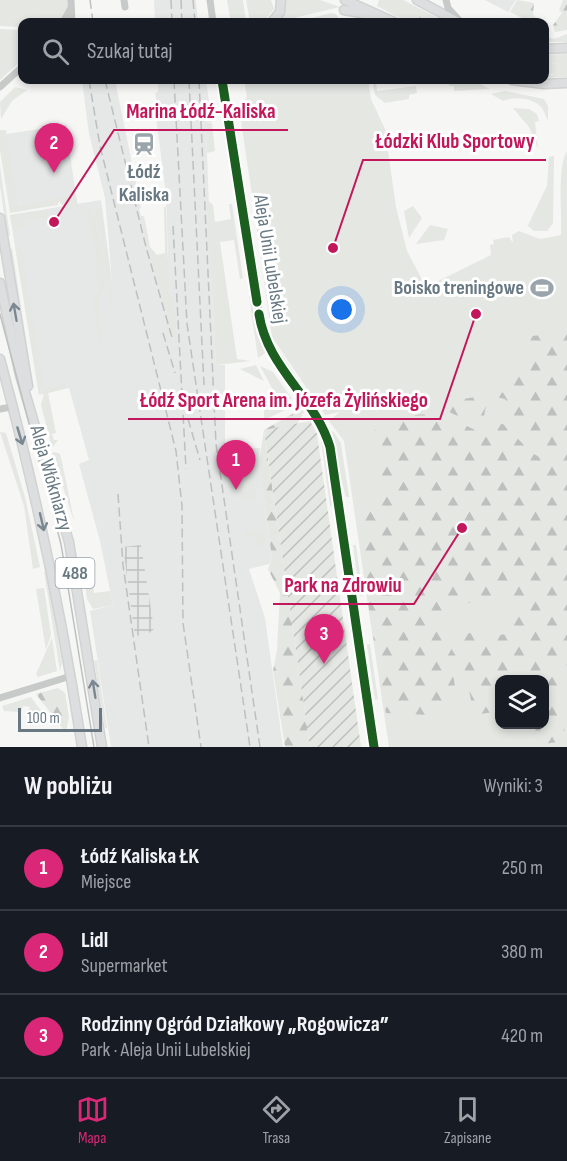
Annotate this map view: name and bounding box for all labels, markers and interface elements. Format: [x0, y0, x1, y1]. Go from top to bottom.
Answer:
search box [18, 18, 549, 84]
icon: search [39, 35, 72, 68]
text: Szukaj tutaj [87, 38, 173, 65]
callout: Marina Łódź-Kaliska [114, 91, 288, 130]
text: Marina Łódź-Kaliska [126, 99, 276, 124]
callout: Łódzki Klub Sportowy [363, 121, 546, 160]
pin: 2 [34, 124, 74, 173]
text: Łódzki Klub Sportowy [374, 129, 535, 154]
station icon: Łódź Kaliska [131, 131, 157, 157]
place label: Łódź Kaliska [119, 160, 169, 207]
street label: Aleja Unii Lubelskiej [248, 192, 292, 325]
sports icon: Boisko treningowe [529, 275, 555, 301]
place label: Boisko treningowe [394, 276, 524, 300]
your location [327, 295, 356, 324]
one-way arrow [9, 302, 20, 322]
callout: Łódź Sport Arena im. Józefa Żylińskiego [128, 380, 440, 419]
text: Łódź Sport Arena im. Józefa Żylińskiego [139, 388, 428, 413]
street label: Aleja Włókniarzy [24, 422, 78, 534]
one-way arrow [15, 426, 26, 445]
pin: 1 [216, 440, 256, 490]
one-way arrow [37, 513, 49, 532]
road number: 488 [56, 558, 94, 588]
callout: Park na Zdrowiu [273, 565, 414, 604]
text: Park na Zdrowiu [284, 573, 402, 598]
pin: 3 [304, 614, 344, 664]
map controls [495, 675, 549, 729]
button: layers [495, 675, 549, 729]
one-way arrow [88, 680, 99, 700]
scale bar [18, 705, 102, 732]
text: 100 m [27, 709, 60, 728]
text: W pobliżu [24, 771, 112, 802]
text: Wyniki: 3 [483, 774, 543, 798]
text: Łódź Kaliska ŁK [81, 843, 199, 870]
text: 1 [40, 856, 47, 880]
text: 250 m [502, 856, 543, 880]
text: Miejsce [81, 870, 131, 894]
text: Lidl [81, 927, 108, 954]
text: 2 [39, 940, 48, 964]
text: 380 m [501, 940, 543, 964]
text: Supermarket [81, 954, 168, 978]
text: Rodzinny Ogród Działkowy „Rogowicza” [81, 1011, 389, 1038]
text: 3 [39, 1024, 48, 1048]
text: 420 m [501, 1024, 543, 1048]
text: Park · Aleja Unii Lubelskiej [81, 1038, 251, 1062]
tab: Mapa [76, 1093, 109, 1148]
tab: Trasa [260, 1093, 293, 1148]
tab: Zapisane [444, 1093, 491, 1148]

